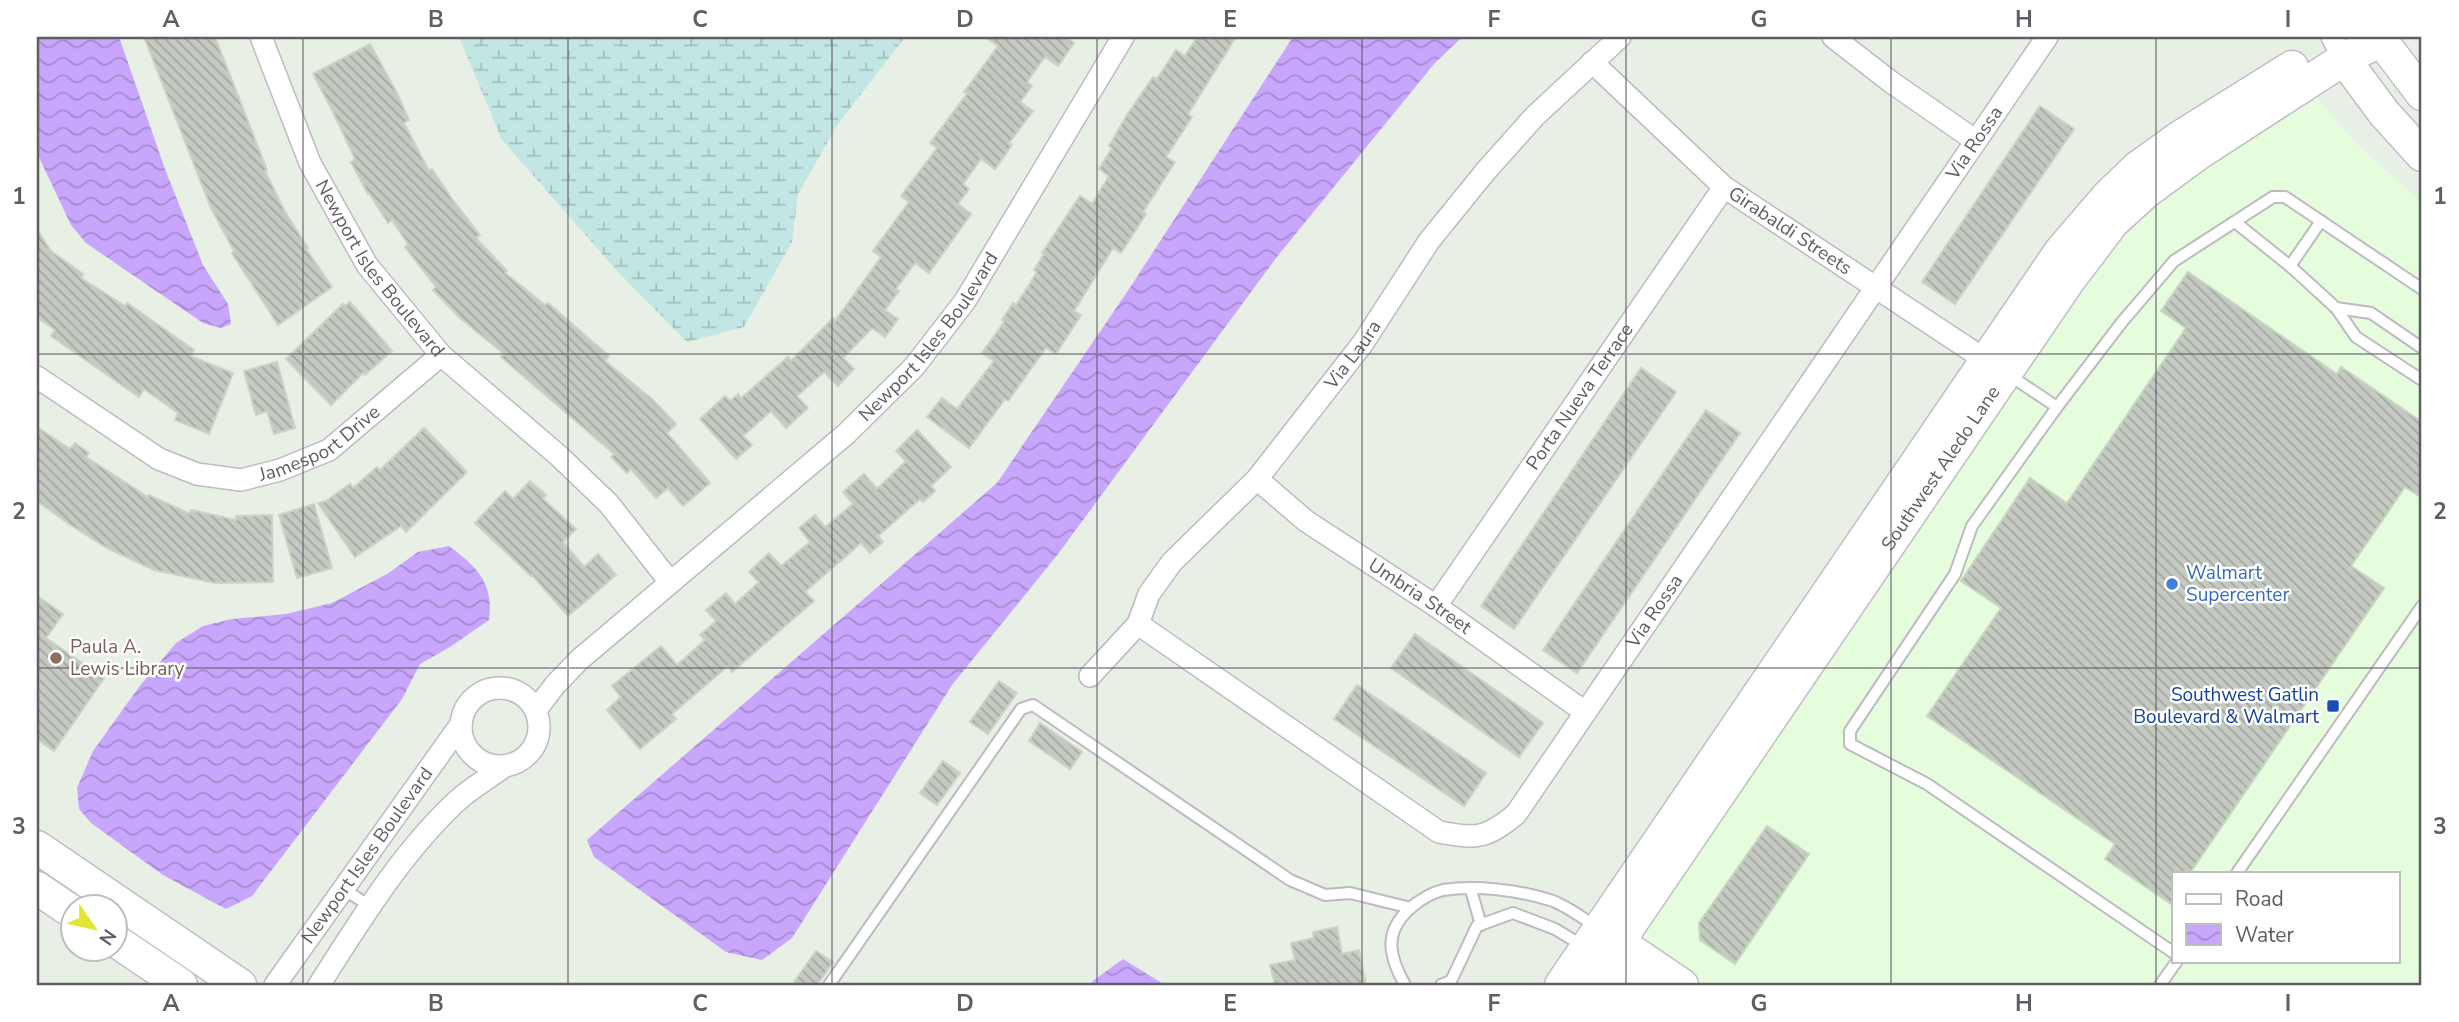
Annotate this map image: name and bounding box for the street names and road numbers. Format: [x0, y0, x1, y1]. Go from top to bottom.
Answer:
street label: Via Rossa [1940, 101, 2009, 186]
street label: Newport Isles Boulevard [309, 175, 450, 363]
street label: Girabaldi Streets [1723, 180, 1857, 281]
street label: Newport Isles Boulevard [853, 247, 1004, 427]
street label: Via Laura [1318, 315, 1387, 396]
street label: Porta Nueva Terrace [1520, 318, 1640, 475]
street label: Southwest Aledo Lane [1875, 381, 2006, 556]
street label: Jamesport Drive [255, 399, 386, 488]
street label: Umbria Street [1363, 552, 1477, 640]
street label: Via Rossa [1620, 569, 1689, 654]
street label: Newport Isles Boulevard [295, 762, 439, 949]

